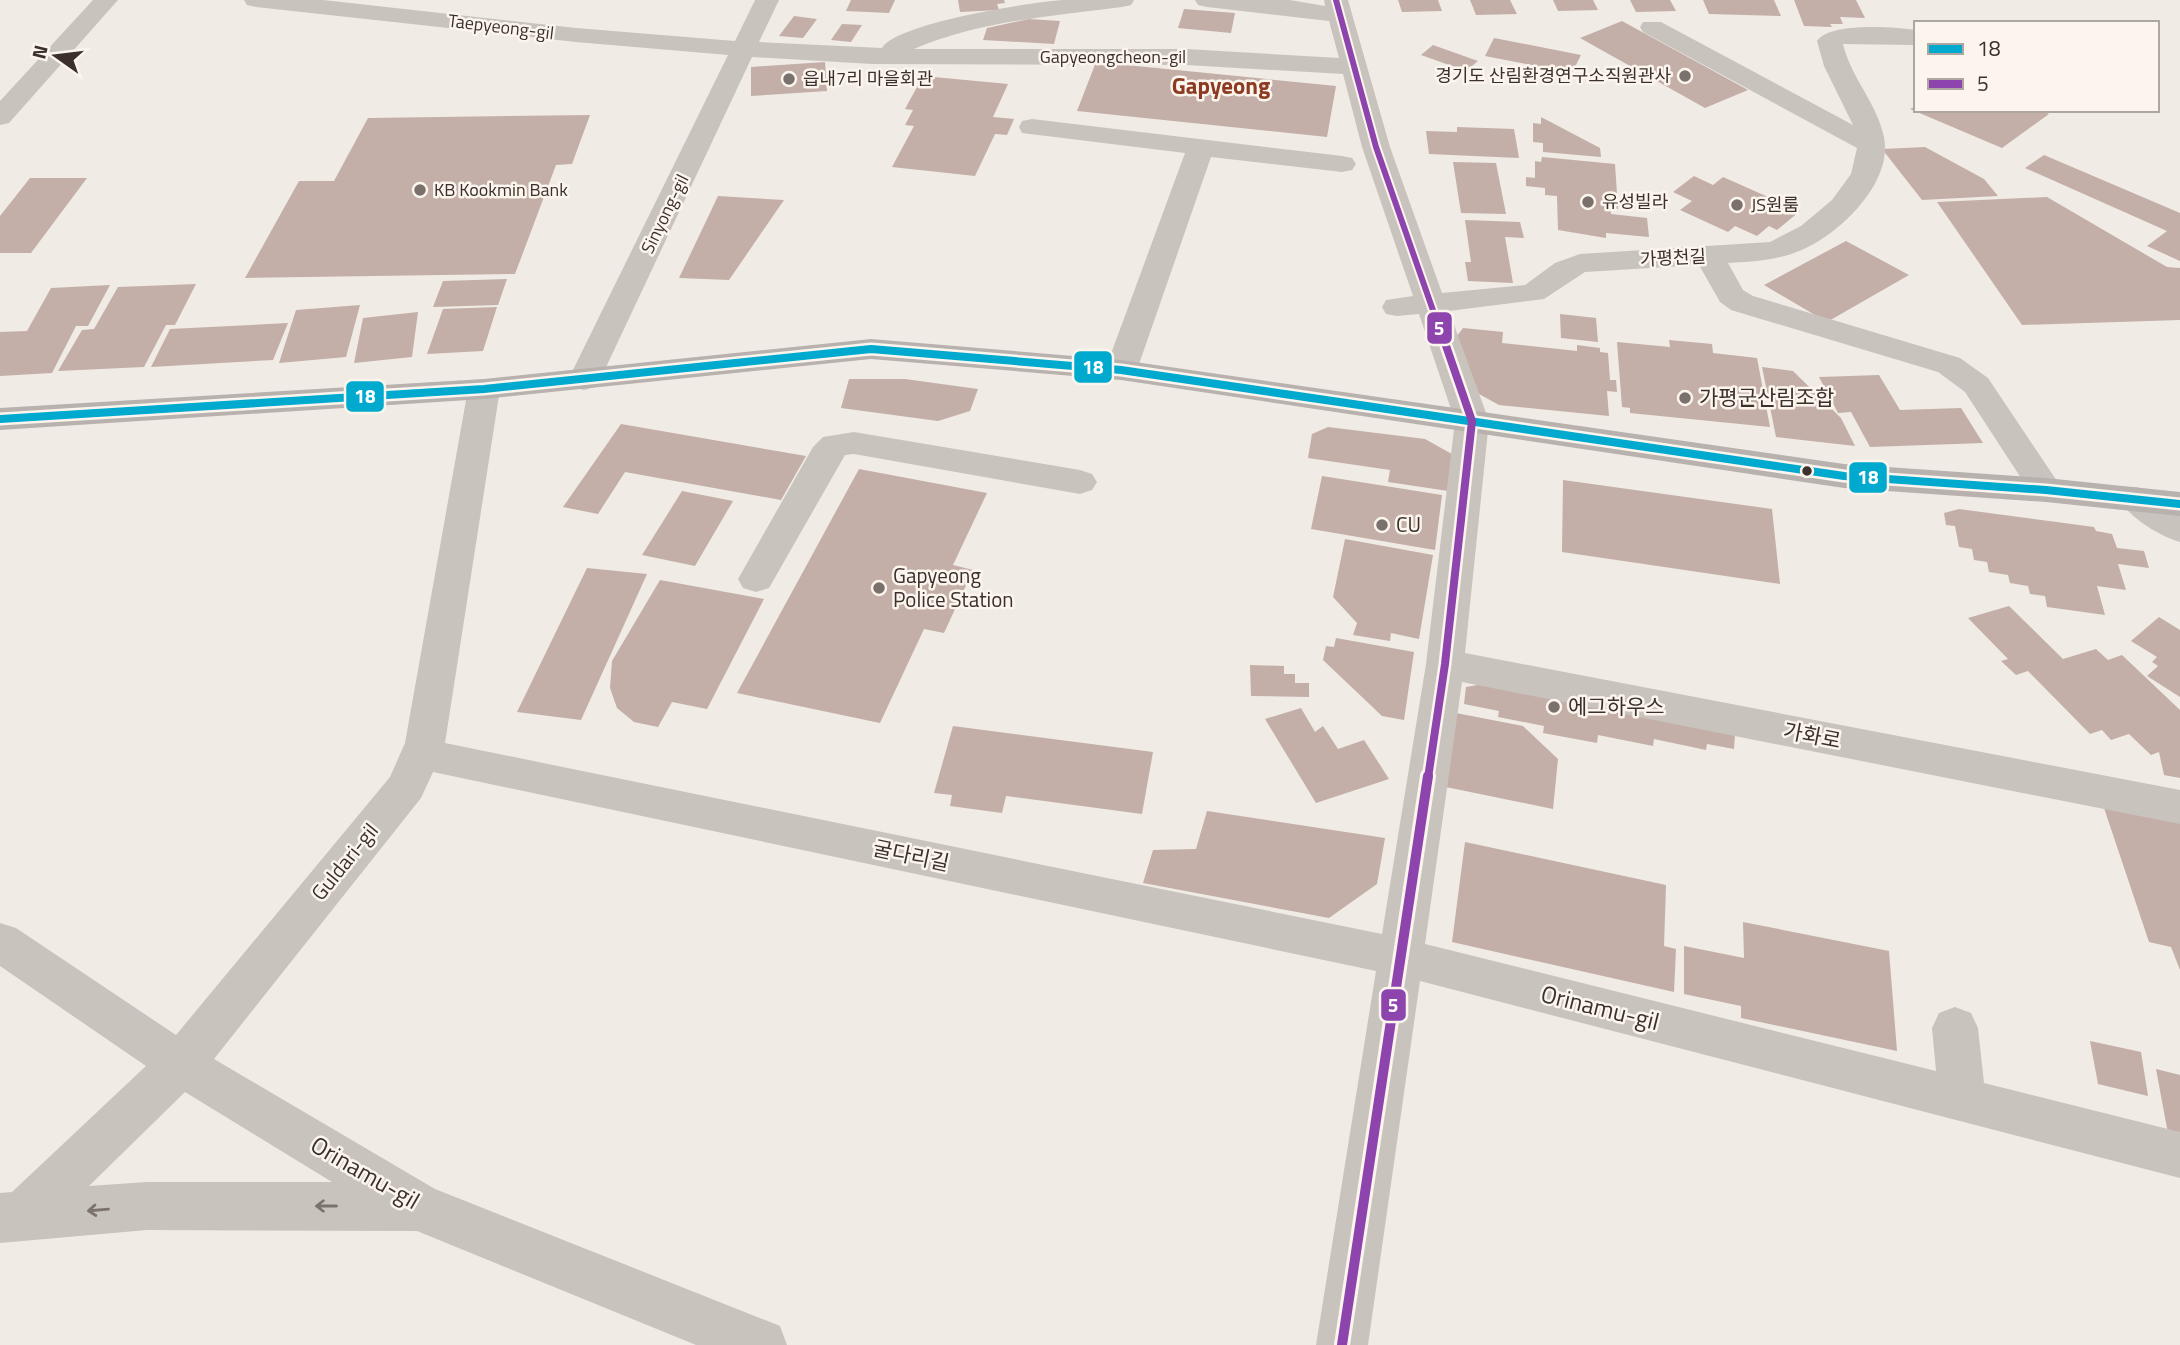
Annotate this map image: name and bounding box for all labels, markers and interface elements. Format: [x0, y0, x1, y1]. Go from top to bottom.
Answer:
street label: Taepyeong-gil [447, 7, 555, 46]
north arrow [21, 21, 91, 91]
legend [1914, 21, 2159, 112]
text: 18 [1977, 32, 2001, 64]
text: N [23, 42, 55, 62]
street label: Gapyeongcheon-gil [1040, 43, 1186, 70]
place label: 경기도 산림환경연구소직원관사 [1435, 62, 1671, 89]
place label: 읍내7리 마을회관 [803, 65, 933, 92]
text: 5 [1977, 67, 1989, 99]
district label: Gapyeong [1172, 68, 1270, 103]
marker: 경기도 산림환경연구소직원관사 [1677, 68, 1693, 84]
marker: 읍내7리 마을회관 [781, 71, 797, 87]
street label: Sinyong-gil [634, 170, 695, 258]
place label: KB Kookmin Bank [434, 176, 568, 203]
marker: KB Kookmin Bank [412, 182, 428, 198]
place label: 유성빌라 [1602, 188, 1669, 215]
place label: JS원룸 [1751, 191, 1799, 218]
marker: 유성빌라 [1580, 194, 1596, 210]
marker: JS원룸 [1729, 197, 1745, 213]
street label: 가평천길 [1639, 242, 1707, 273]
line badge: 5 [1426, 311, 1453, 345]
text: 5 [1434, 313, 1444, 342]
line badge: 18 [1073, 350, 1113, 384]
text: 18 [1082, 352, 1104, 381]
line badge: 18 [345, 380, 385, 413]
text: 18 [354, 381, 376, 410]
place label: 가평군산림조합 [1699, 381, 1834, 413]
marker: 가평군산림조합 [1677, 390, 1693, 406]
line badge: 18 [1848, 461, 1888, 494]
text: 18 [1857, 462, 1879, 491]
unlabelled marker [1800, 464, 1814, 478]
place label: CU [1396, 508, 1421, 540]
marker: CU [1374, 517, 1390, 533]
place label: Gapyeong Police Station [893, 559, 1014, 615]
marker: Gapyeong Police Station [871, 580, 887, 596]
place label: 에그하우스 [1568, 690, 1665, 722]
marker: 에그하우스 [1546, 699, 1562, 715]
street label: 가화로 [1781, 714, 1844, 756]
street label: Guldari-gil [303, 816, 386, 907]
street label: 굴다리길 [870, 831, 952, 879]
street label: Orinamu-gil [1537, 975, 1663, 1039]
line badge: 5 [1380, 988, 1407, 1022]
text: 5 [1388, 990, 1398, 1019]
street label: Orinamu-gil [304, 1126, 427, 1218]
one-way arrow [314, 1199, 337, 1213]
one-way arrow [88, 1204, 110, 1217]

